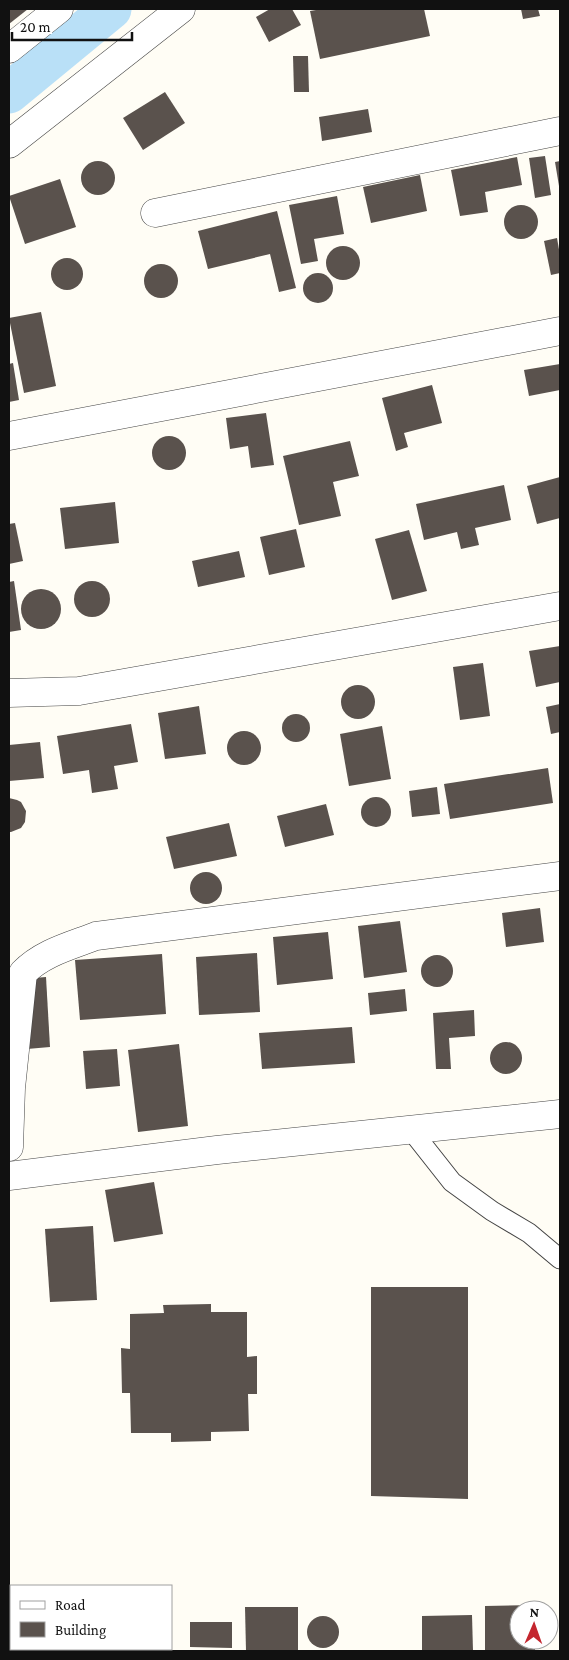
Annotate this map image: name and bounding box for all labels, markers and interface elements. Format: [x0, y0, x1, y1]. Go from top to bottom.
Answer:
scale bar [12, 10, 132, 42]
text: 20 m [20, 19, 51, 35]
legend [10, 1585, 172, 1650]
text: Road [55, 1597, 86, 1613]
north arrow [509, 1600, 559, 1650]
text: N [529, 1604, 540, 1620]
text: Building [55, 1622, 106, 1639]

